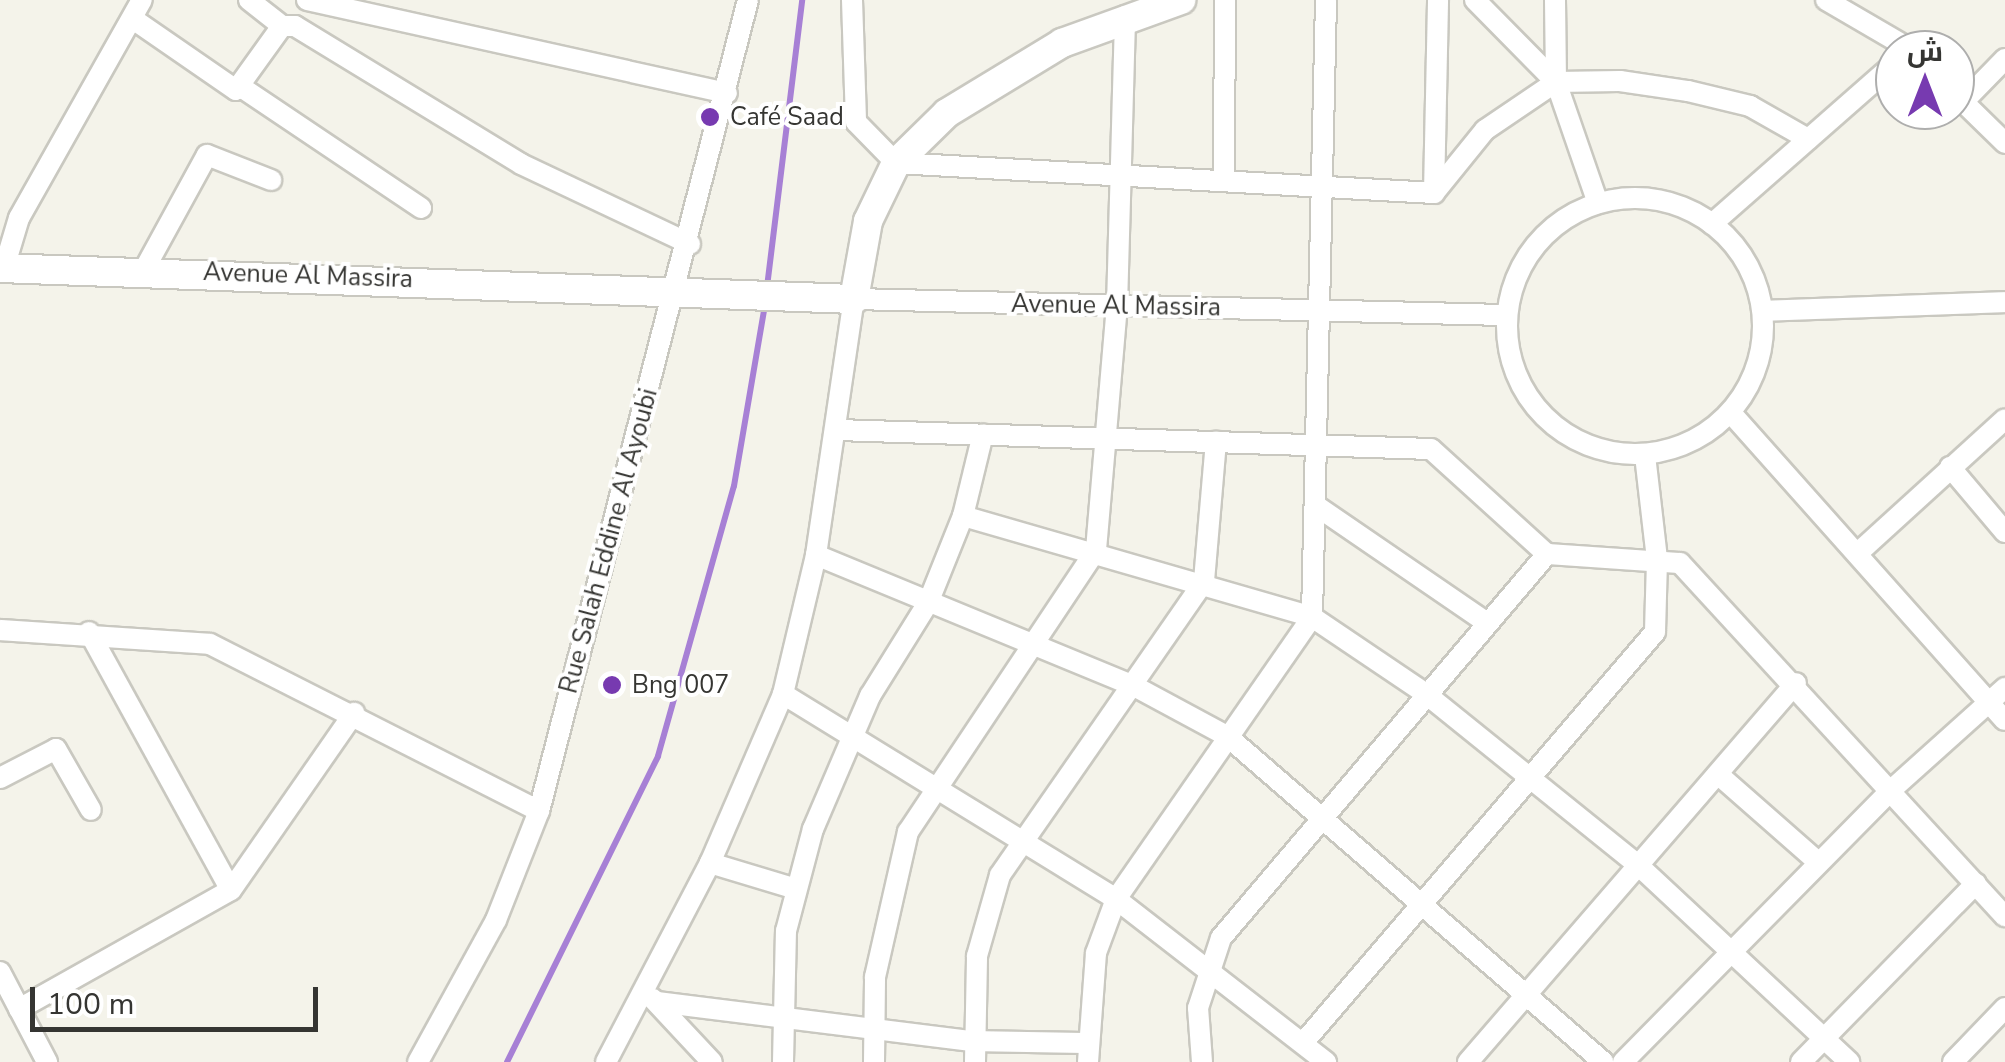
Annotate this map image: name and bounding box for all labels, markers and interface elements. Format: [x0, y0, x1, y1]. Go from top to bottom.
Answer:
north arrow [1875, 30, 1975, 130]
text: ش [1907, 33, 1943, 71]
place label: Café Saad [730, 102, 844, 132]
marker: Café Saad [699, 106, 721, 128]
street label: Avenue Al Massira [202, 257, 414, 295]
street label: Avenue Al Massira [1011, 289, 1221, 323]
street label: Rue Salah Eddine Al Ayoubi [554, 385, 664, 697]
place label: Bng 007 [632, 670, 729, 700]
marker: Bng 007 [601, 674, 623, 696]
scale bar [35, 967, 322, 1029]
text: 100 m [47, 984, 134, 1025]

